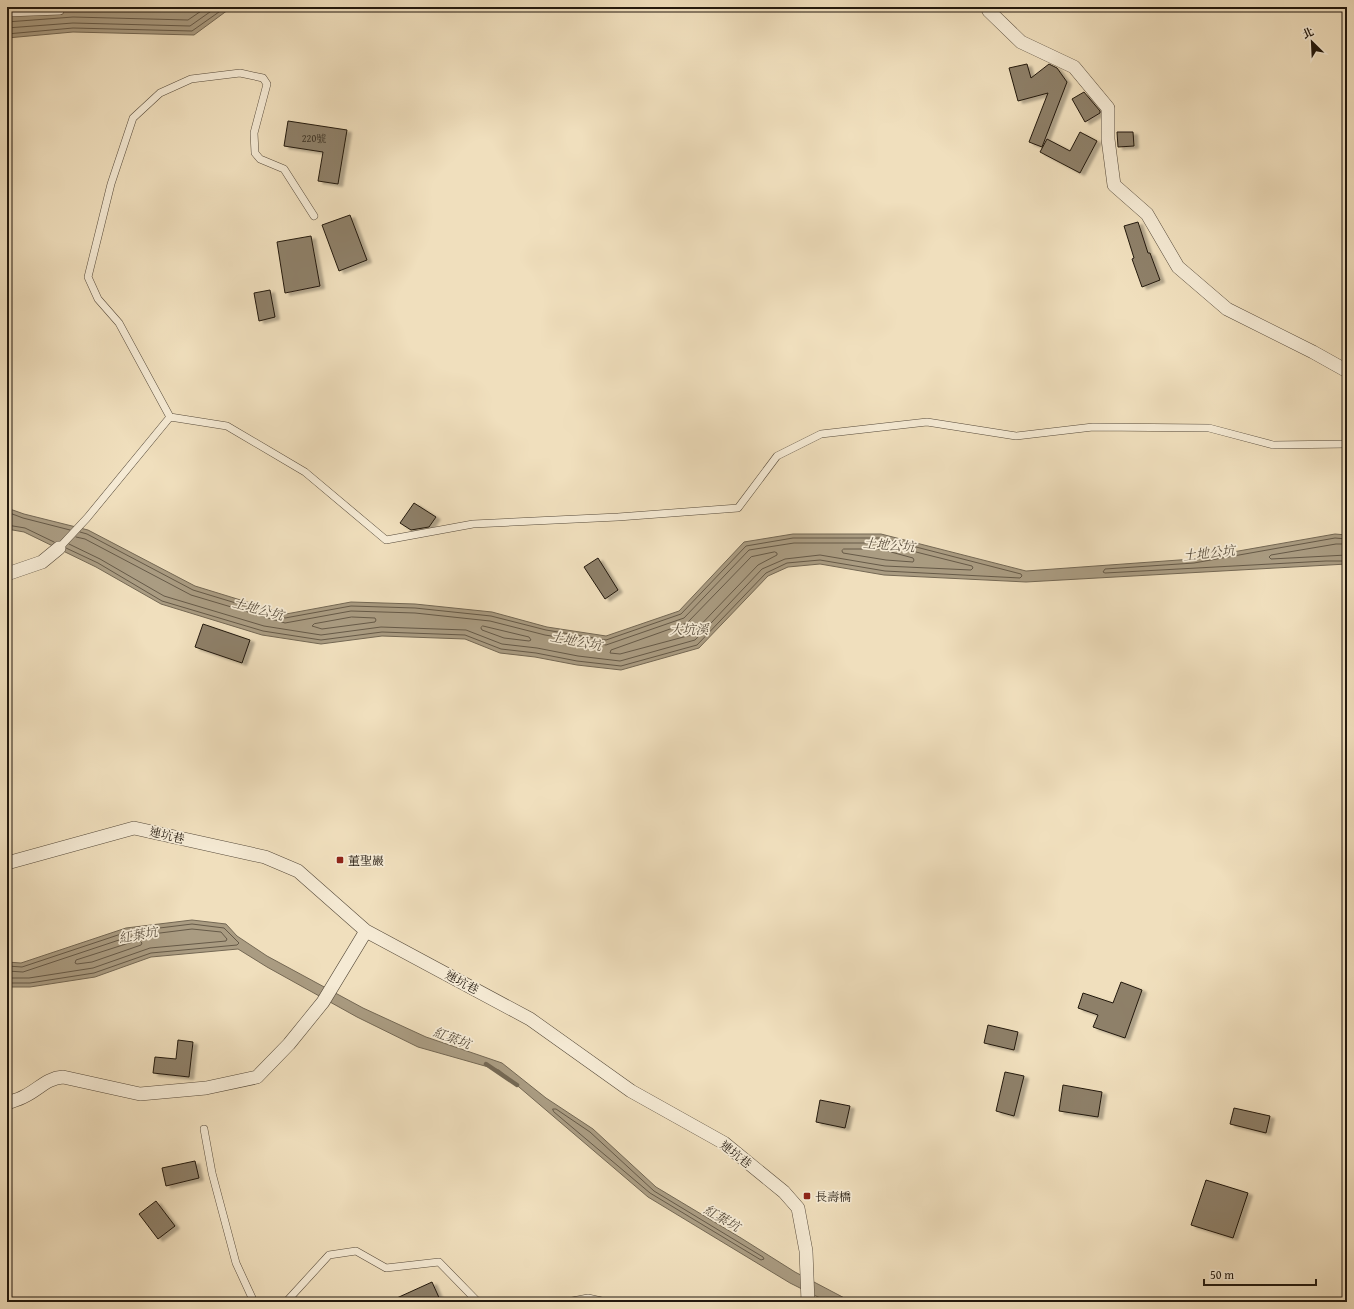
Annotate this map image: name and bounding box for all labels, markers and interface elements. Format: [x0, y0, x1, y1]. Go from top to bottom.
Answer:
north arrow [1292, 22, 1332, 62]
text: 北 [1300, 23, 1316, 42]
house number: 220號 [302, 131, 326, 146]
water label: 土地公坑 [862, 533, 918, 557]
water label: 土地公坑 [1182, 541, 1238, 565]
water label: 土地公坑 [230, 593, 287, 625]
water label: 大坑溪 [669, 620, 710, 639]
water label: 土地公坑 [549, 627, 605, 656]
street label: 連坑巷 [148, 823, 186, 847]
place label: 董聖巖 [348, 852, 384, 869]
marker: 董聖巖 [335, 855, 345, 865]
water label: 紅葉坑 [117, 922, 161, 948]
street label: 連坑巷 [442, 966, 482, 998]
water label: 紅葉坑 [430, 1022, 475, 1054]
street label: 連坑巷 [717, 1136, 755, 1172]
place label: 長壽橋 [815, 1188, 851, 1205]
marker: 長壽橋 [802, 1191, 812, 1201]
water label: 紅葉坑 [700, 1200, 745, 1237]
scale bar [1204, 1261, 1316, 1287]
text: 50 m [1210, 1266, 1234, 1283]

